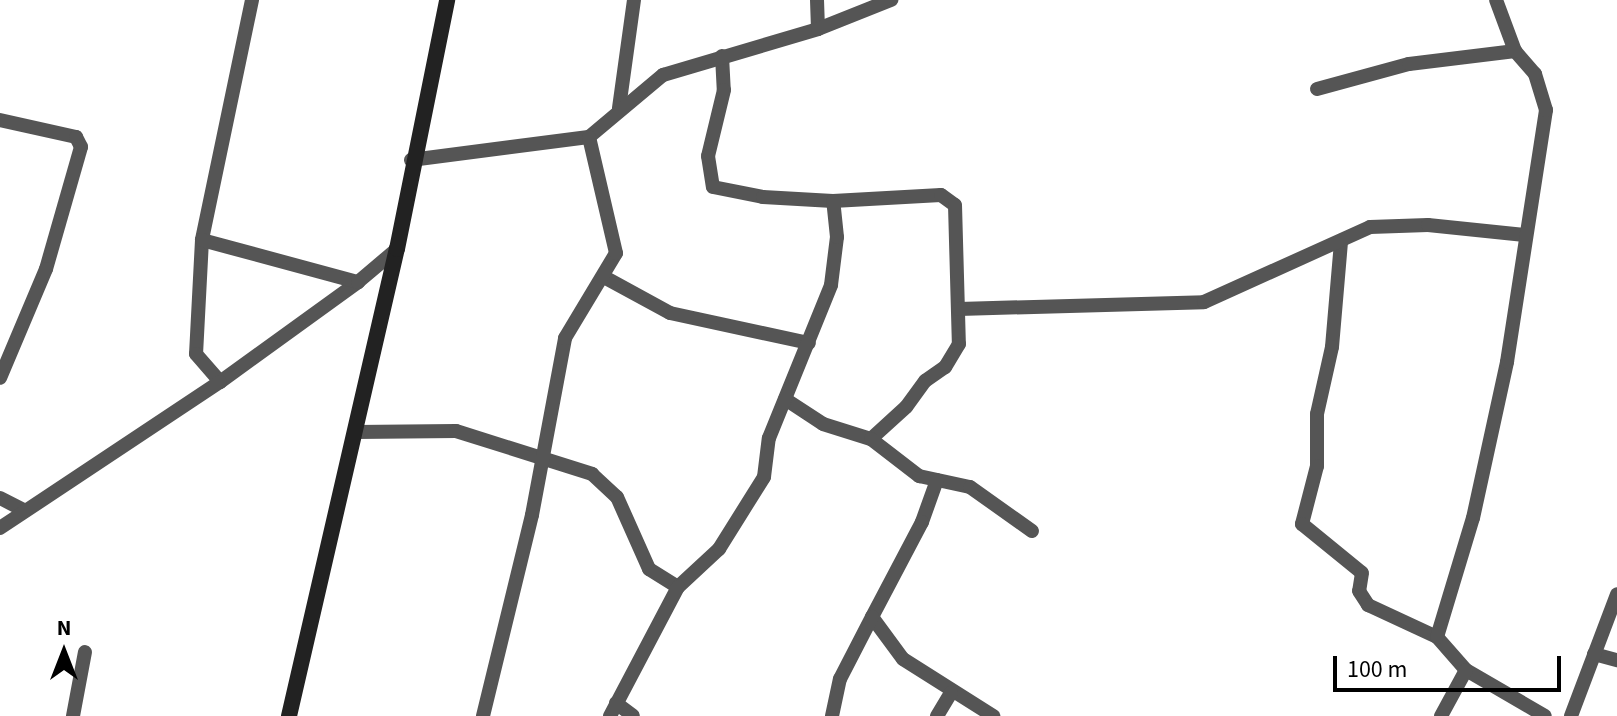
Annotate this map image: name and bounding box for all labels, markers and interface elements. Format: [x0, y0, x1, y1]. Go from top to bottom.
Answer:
north arrow [24, 612, 104, 692]
text: N [57, 612, 71, 644]
scale bar [1337, 640, 1565, 690]
text: 100 m [1347, 652, 1407, 687]

